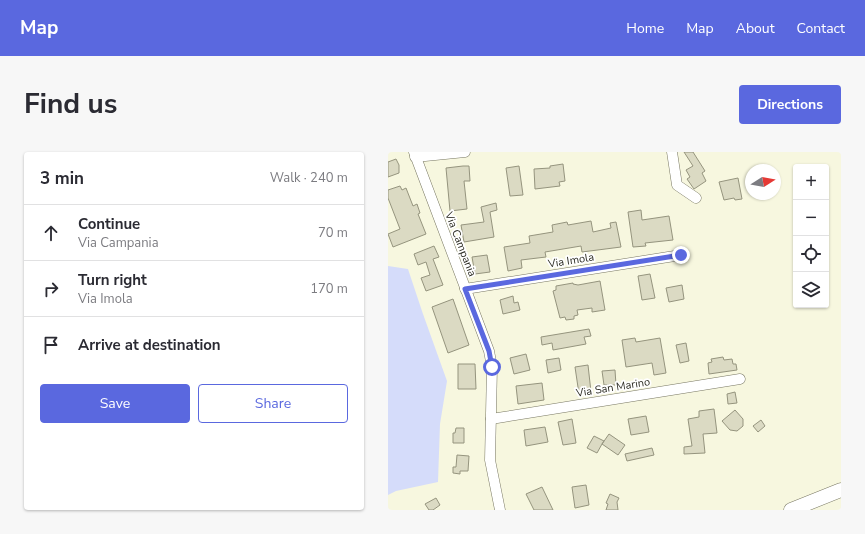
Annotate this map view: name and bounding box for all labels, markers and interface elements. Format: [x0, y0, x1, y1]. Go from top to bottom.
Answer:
text: Map [20, 15, 58, 41]
text: Home [626, 19, 664, 38]
text: Map [686, 19, 714, 38]
text: About [736, 19, 775, 38]
text: Contact [797, 19, 845, 38]
text: Find us [24, 85, 118, 123]
button: Directions [739, 85, 841, 124]
north arrow [745, 164, 781, 200]
map controls [793, 164, 829, 308]
button: + [793, 164, 829, 200]
text: 3 min [40, 167, 84, 190]
text: Walk · 240 m [270, 169, 348, 187]
button: − [793, 200, 829, 236]
street label: Via Campania [441, 209, 480, 279]
text: Continue [78, 214, 140, 234]
icon: ahead [40, 222, 62, 244]
text: 70 m [318, 224, 348, 242]
text: Via Campania [78, 234, 159, 252]
button: locate [793, 236, 829, 272]
route end [672, 246, 690, 264]
street label: Via Imola [546, 249, 595, 272]
text: Turn right [78, 270, 147, 290]
button: layers [793, 272, 829, 308]
icon: right [40, 278, 62, 300]
text: 170 m [310, 280, 348, 298]
text: Via Imola [78, 290, 133, 308]
icon: arrive [40, 334, 62, 356]
text: Arrive at destination [78, 335, 221, 355]
route start [483, 358, 501, 376]
street label: Via San Marino [574, 374, 651, 401]
button: Save [40, 384, 190, 423]
button: Share [198, 384, 348, 423]

